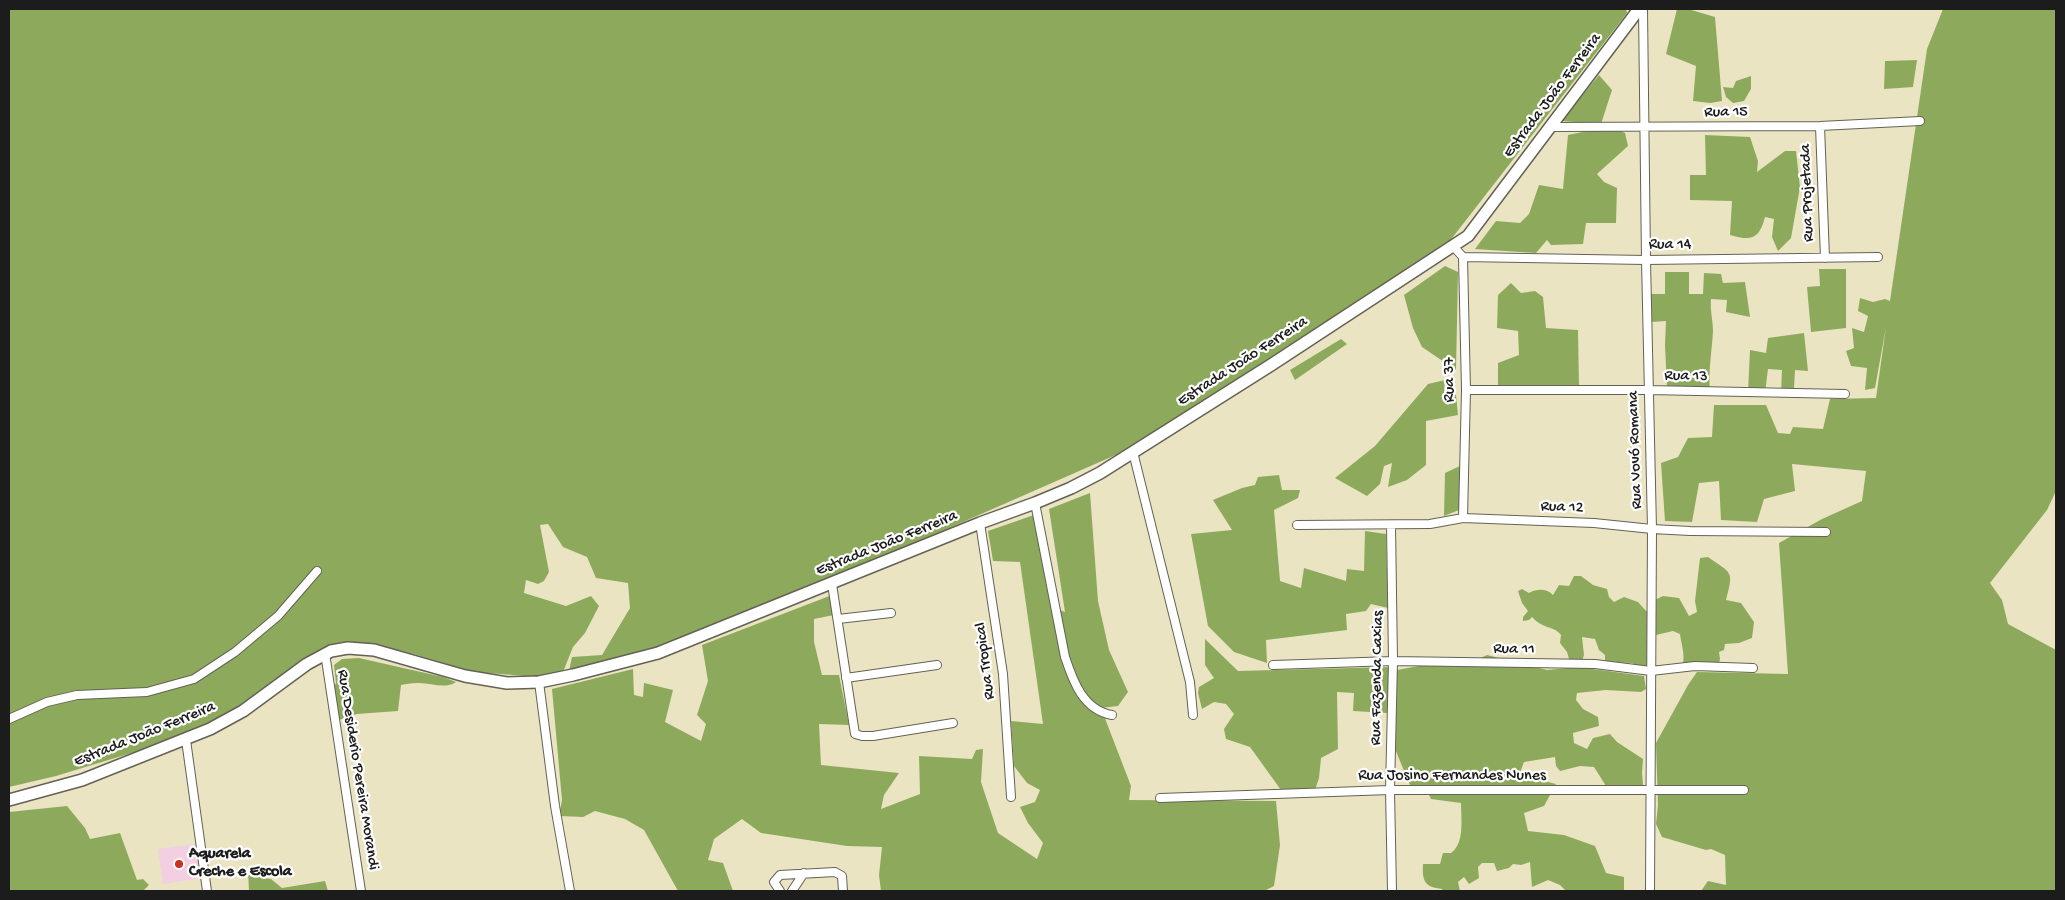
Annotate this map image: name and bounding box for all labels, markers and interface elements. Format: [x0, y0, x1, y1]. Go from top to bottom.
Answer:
street label: Estrada João Ferreira [1500, 30, 1606, 162]
street label: Rua 15 [1704, 103, 1748, 123]
street label: Rua Projetada [1797, 144, 1819, 242]
street label: Rua 14 [1649, 236, 1691, 256]
street label: Estrada João Ferreira [1175, 313, 1311, 411]
street label: Rua 37 [1441, 357, 1461, 403]
street label: Rua 13 [1664, 367, 1708, 387]
street label: Rua Vovó Romana [1624, 391, 1648, 509]
street label: Rua 12 [1540, 498, 1584, 518]
street label: Estrada João Ferreira [813, 507, 961, 581]
street label: Rua Fazenda Caxias [1367, 610, 1389, 746]
street label: Rua Tropical [972, 621, 1000, 701]
street label: Rua 11 [1493, 640, 1535, 660]
street label: Rua Desiderio Pereira Morandi [332, 668, 382, 872]
street label: Estrada João Ferreira [71, 698, 219, 772]
street label: Rua Josino Fernandes Nunes [1358, 767, 1546, 787]
place label: Aquarela Creche e Escola [189, 845, 292, 883]
marker: Aquarela Creche e Escola [173, 858, 185, 870]

